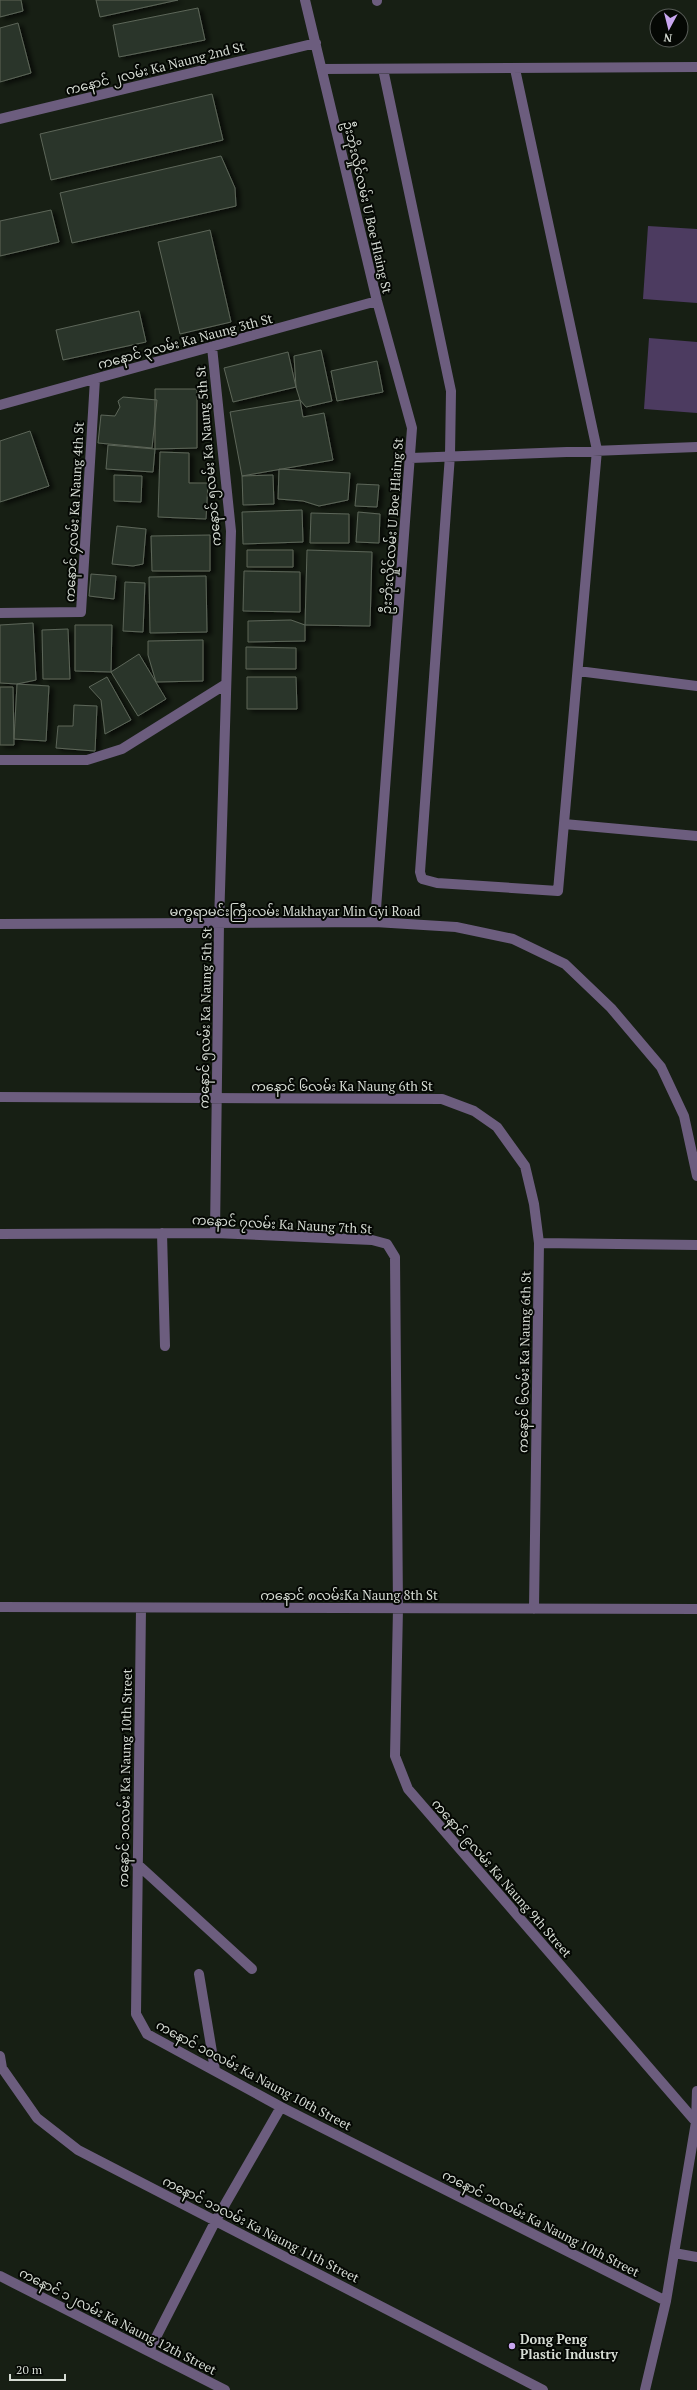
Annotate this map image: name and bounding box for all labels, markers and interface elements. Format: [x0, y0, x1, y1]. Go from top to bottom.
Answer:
north arrow [649, 8, 689, 48]
text: N [662, 30, 673, 45]
street label: ကနောင် ၂လမ်း Ka Naung 2nd St [64, 37, 247, 101]
street label: ဦးဘိုးလှိုင်လမ်း U Boe Hlaing St [337, 119, 397, 296]
street label: ကနောင် ၃လမ်း Ka Naung 3th St [96, 309, 275, 375]
street label: ကနောင် ၅လမ်း Ka Naung 5th St [191, 365, 227, 547]
street label: ကနောင် ၄လမ်း Ka Naung 4th St [60, 421, 90, 603]
street label: ဦးဘိုးလှိုင်လမ်း U Boe Hlaing St [377, 437, 409, 615]
street label: မက္ခရာမင်းကြီးလမ်း Makhayar Min Gyi Road [170, 902, 420, 922]
street label: ကနောင် ၅လမ်း Ka Naung 5th St [194, 927, 218, 1109]
street label: ကနောင် ၆လမ်း Ka Naung 6th St [251, 1077, 433, 1097]
street label: ကနောင် ၇လမ်း Ka Naung 7th St [191, 1210, 373, 1240]
street label: ကနောင် ၆လမ်း Ka Naung 6th St [513, 1271, 537, 1453]
street label: ကနောင် ၈လမ်းKa Naung 8th St [260, 1586, 438, 1606]
street label: ကနောင် ၁၀လမ်း Ka Naung 10th Street [114, 1668, 138, 1888]
street label: ကနောင် ၉လမ်း Ka Naung 9th Street [427, 1795, 576, 1963]
street label: ကနောင် ၁၀လမ်း Ka Naung 10th Street [152, 2016, 355, 2136]
street label: ကနောင် ၁၀လမ်း Ka Naung 10th Street [439, 2165, 643, 2283]
street label: ကနောင် ၁၁လမ်း Ka Naung 11th Street [159, 2171, 363, 2288]
street label: ကနောင် ၁၂လမ်း Ka Naung 12th Street [15, 2263, 220, 2381]
place label: Dong Peng Plastic Industry [520, 2330, 619, 2363]
marker: Dong Peng Plastic Industry [507, 2341, 517, 2351]
scale bar [10, 2356, 65, 2382]
text: 20 m [16, 2362, 43, 2377]

